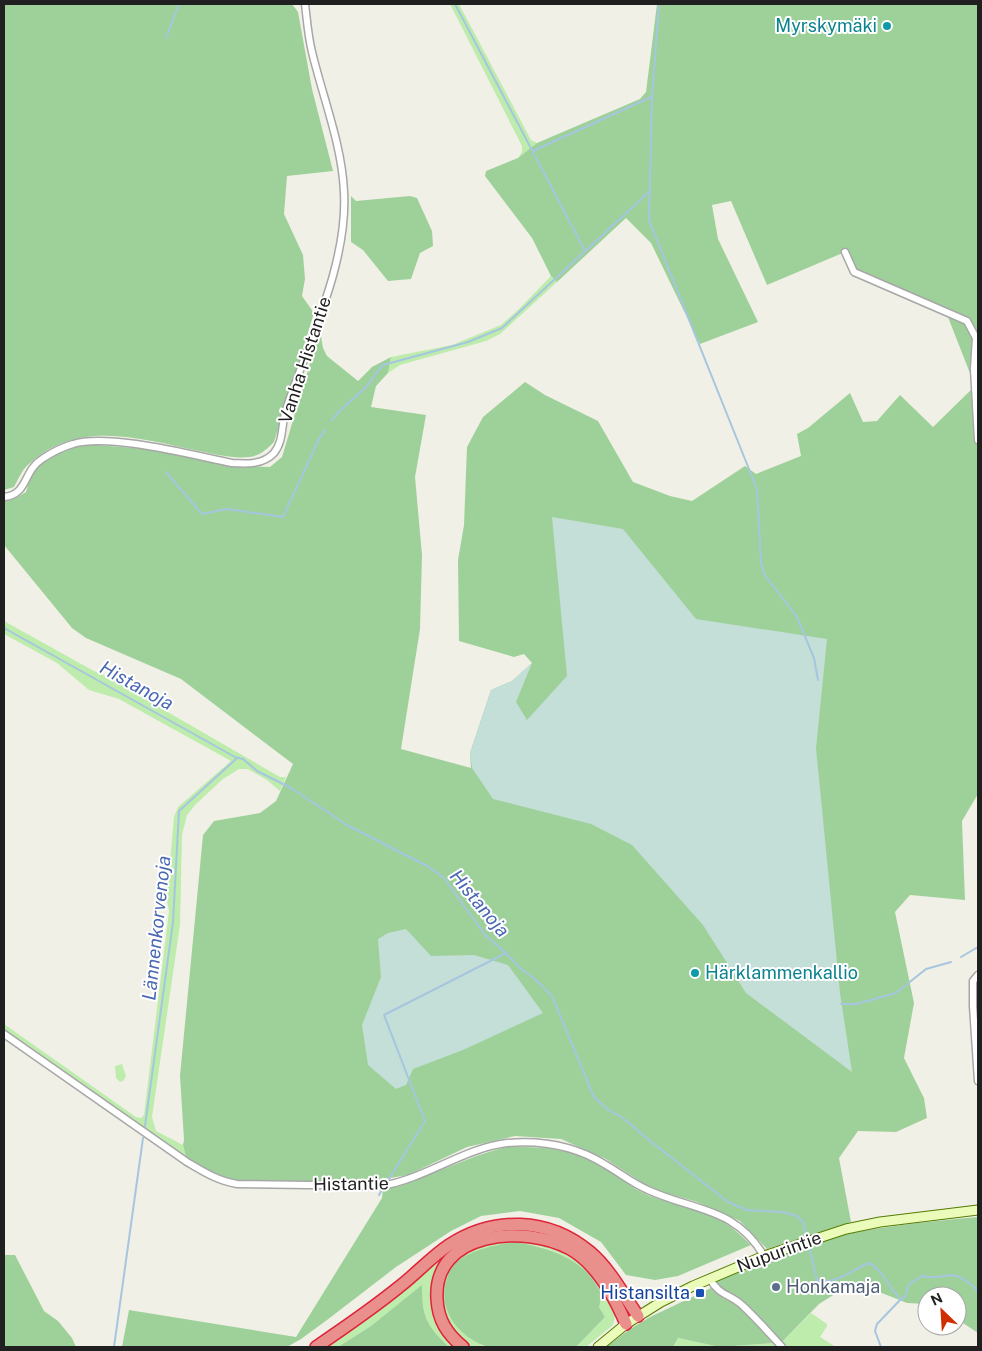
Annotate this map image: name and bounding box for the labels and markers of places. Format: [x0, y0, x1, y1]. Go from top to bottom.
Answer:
place label: Myrskymäki [775, 15, 877, 36]
marker: Myrskymäki [881, 20, 893, 32]
place label: Härklammenkallio [705, 962, 858, 983]
marker: Härklammenkallio [689, 967, 701, 979]
place label: Honkamaja [786, 1276, 880, 1297]
marker: Honkamaja [770, 1281, 782, 1293]
place label: Histansilta [600, 1282, 690, 1303]
marker: Histansilta [694, 1287, 706, 1299]

